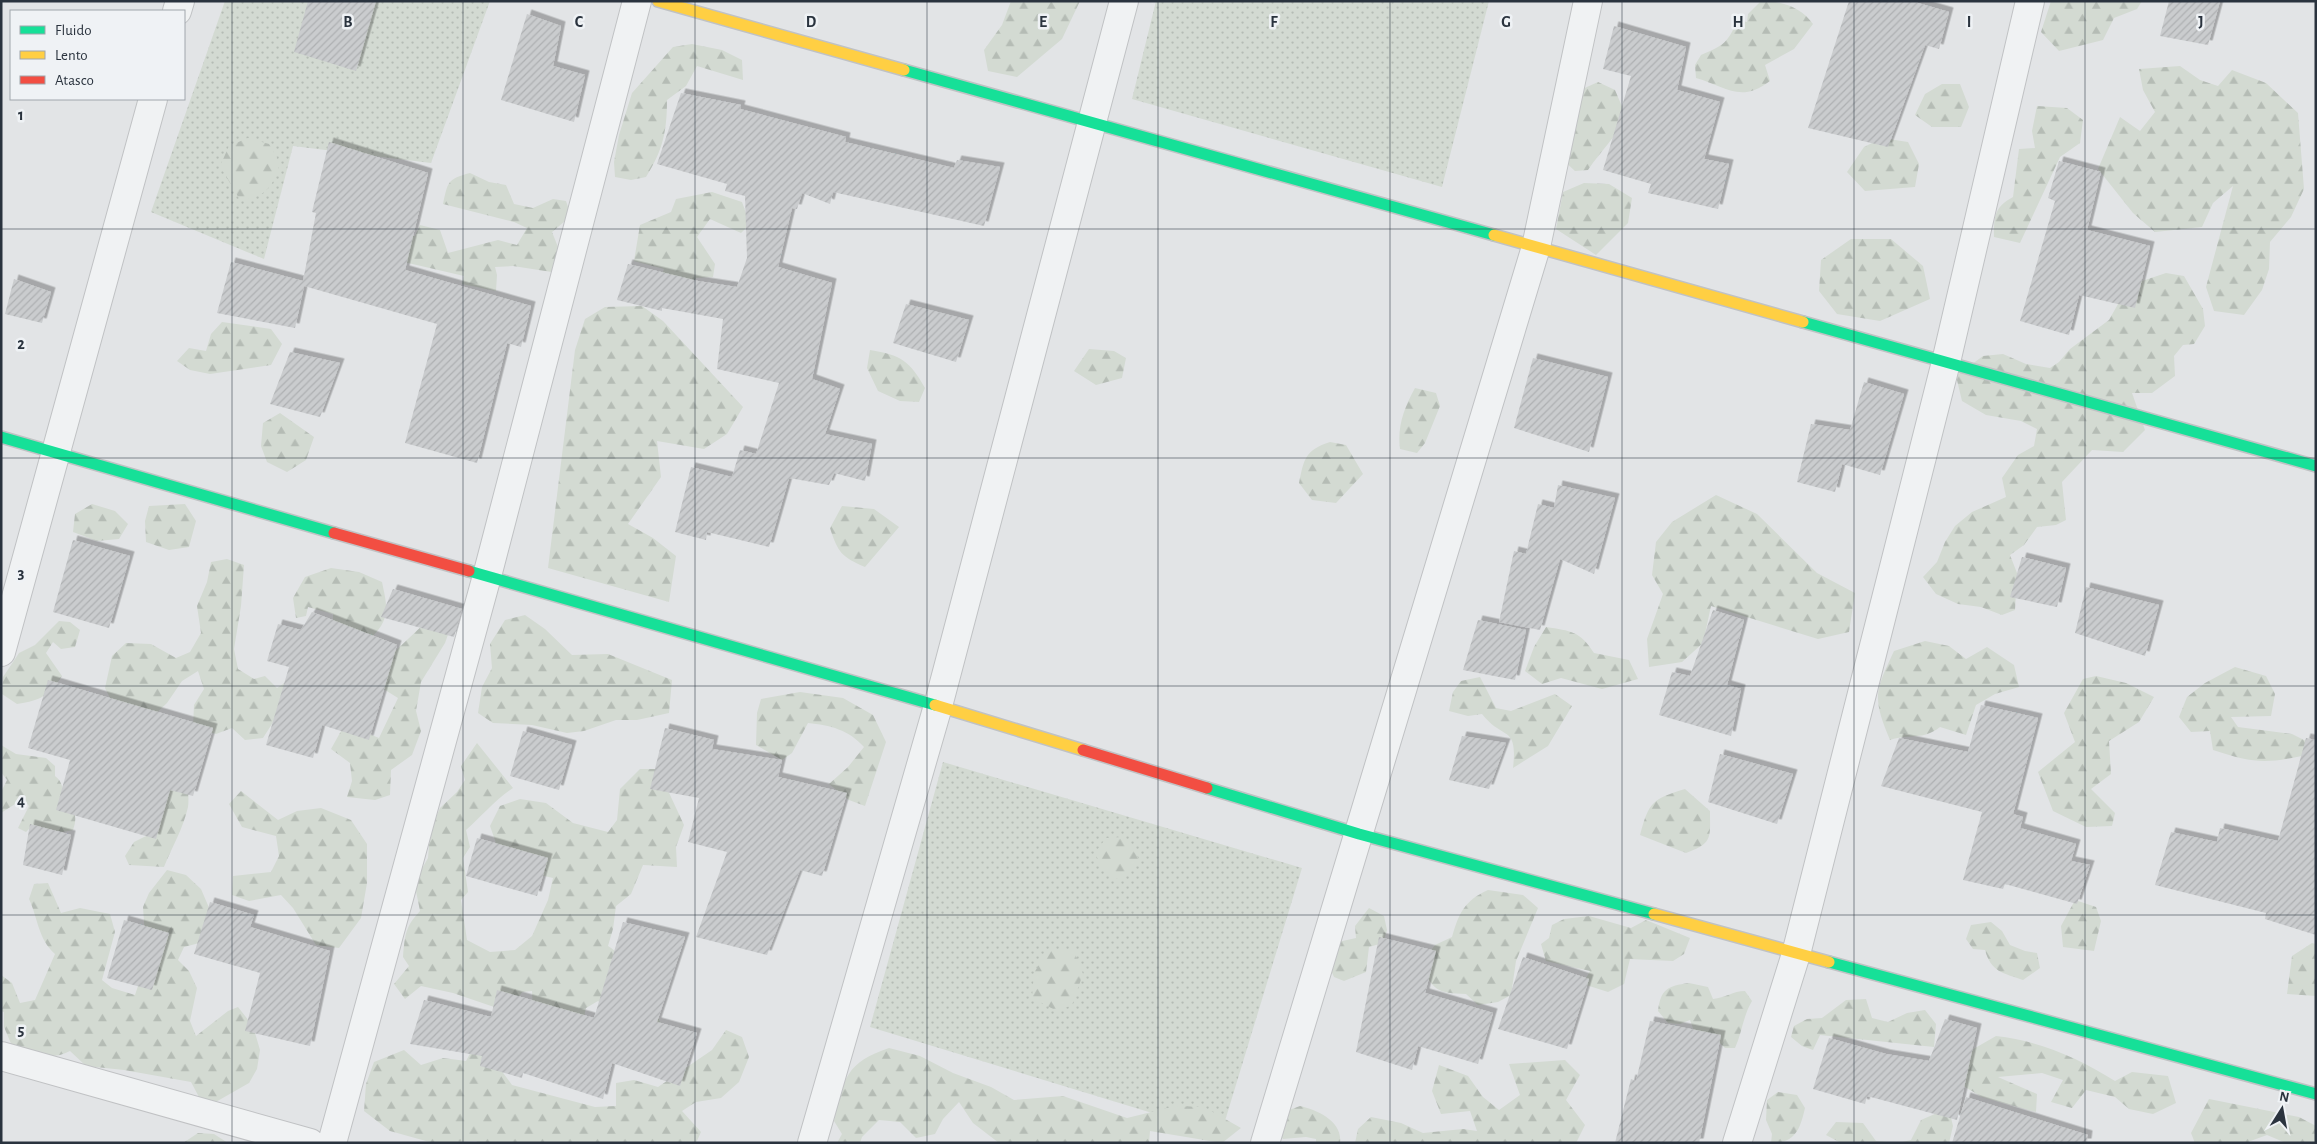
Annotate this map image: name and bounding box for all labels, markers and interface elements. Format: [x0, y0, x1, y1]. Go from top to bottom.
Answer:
legend [10, 10, 185, 100]
text: B [343, 14, 353, 30]
text: C [575, 14, 584, 30]
text: D [806, 14, 817, 30]
text: E [1039, 14, 1047, 30]
text: F [1270, 14, 1278, 30]
text: G [1501, 14, 1511, 30]
text: H [1732, 14, 1744, 30]
text: I [1967, 14, 1971, 30]
text: J [2198, 14, 2204, 30]
text: Fluido [55, 23, 92, 38]
text: Lento [55, 48, 88, 63]
text: Atasco [55, 73, 94, 88]
text: 1 [18, 107, 24, 123]
text: 2 [17, 336, 25, 352]
text: 3 [18, 565, 25, 581]
text: 4 [17, 793, 25, 809]
text: 5 [18, 1022, 25, 1038]
north arrow [2257, 1084, 2307, 1134]
text: N [2278, 1089, 2290, 1105]

